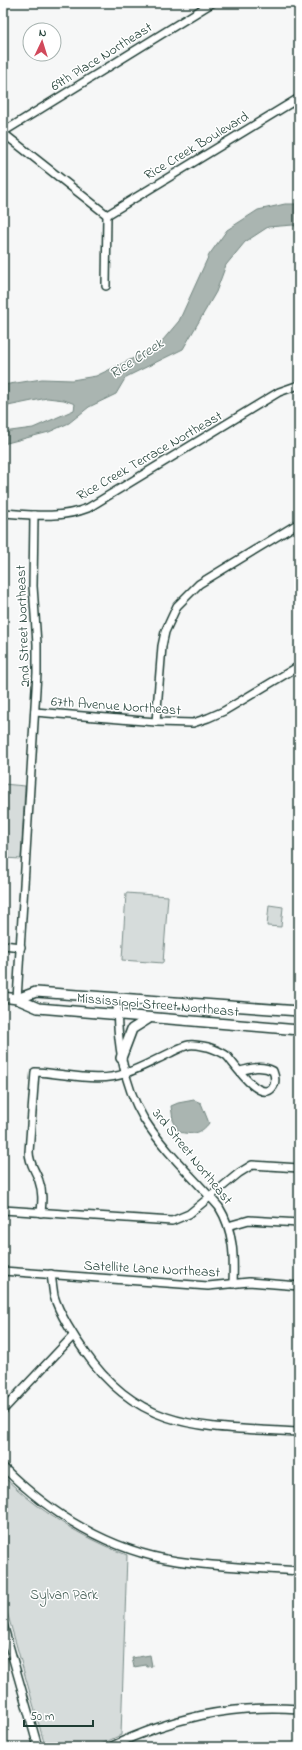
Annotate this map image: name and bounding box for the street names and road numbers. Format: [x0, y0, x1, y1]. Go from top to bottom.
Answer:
street label: 69th Place Northeast [47, 17, 157, 97]
street label: Rice Creek Boulevard [140, 107, 253, 186]
street label: Rice Creek Terrace Northeast [73, 406, 227, 507]
street label: 2nd Street Northeast [11, 564, 36, 687]
street label: 67th Avenue Northeast [50, 691, 182, 722]
street label: Mississippi Street Northeast [76, 988, 240, 1023]
street label: 3rd Street Northeast [146, 1104, 237, 1210]
street label: Satellite Lane Northeast [83, 1255, 221, 1284]

